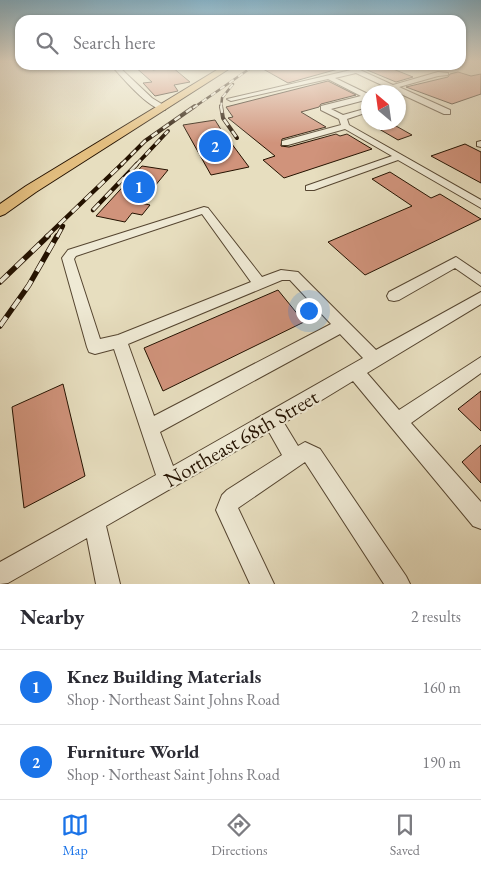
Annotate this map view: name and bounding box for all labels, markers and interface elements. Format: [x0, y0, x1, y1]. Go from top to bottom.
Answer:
search box [15, 15, 466, 70]
icon: search [33, 29, 61, 57]
text: Search here [73, 30, 155, 55]
north arrow [361, 85, 406, 130]
pin: 2 [199, 127, 231, 165]
pin: 1 [123, 168, 155, 206]
your location [296, 298, 322, 324]
street label: Northeast 68th Street [159, 383, 323, 493]
text: Nearby [20, 603, 84, 630]
text: 2 results [411, 606, 461, 627]
text: Knez Building Materials [67, 664, 261, 689]
text: 1 [32, 677, 40, 698]
text: 160 m [422, 677, 461, 698]
text: Shop · Northeast Saint Johns Road [67, 689, 280, 710]
text: Furniture World [67, 739, 200, 764]
text: 2 [32, 752, 40, 773]
text: 190 m [422, 752, 461, 773]
text: Shop · Northeast Saint Johns Road [67, 764, 280, 785]
tab: Map [61, 811, 89, 859]
tab: Directions [211, 811, 268, 859]
tab: Saved [390, 811, 420, 859]

